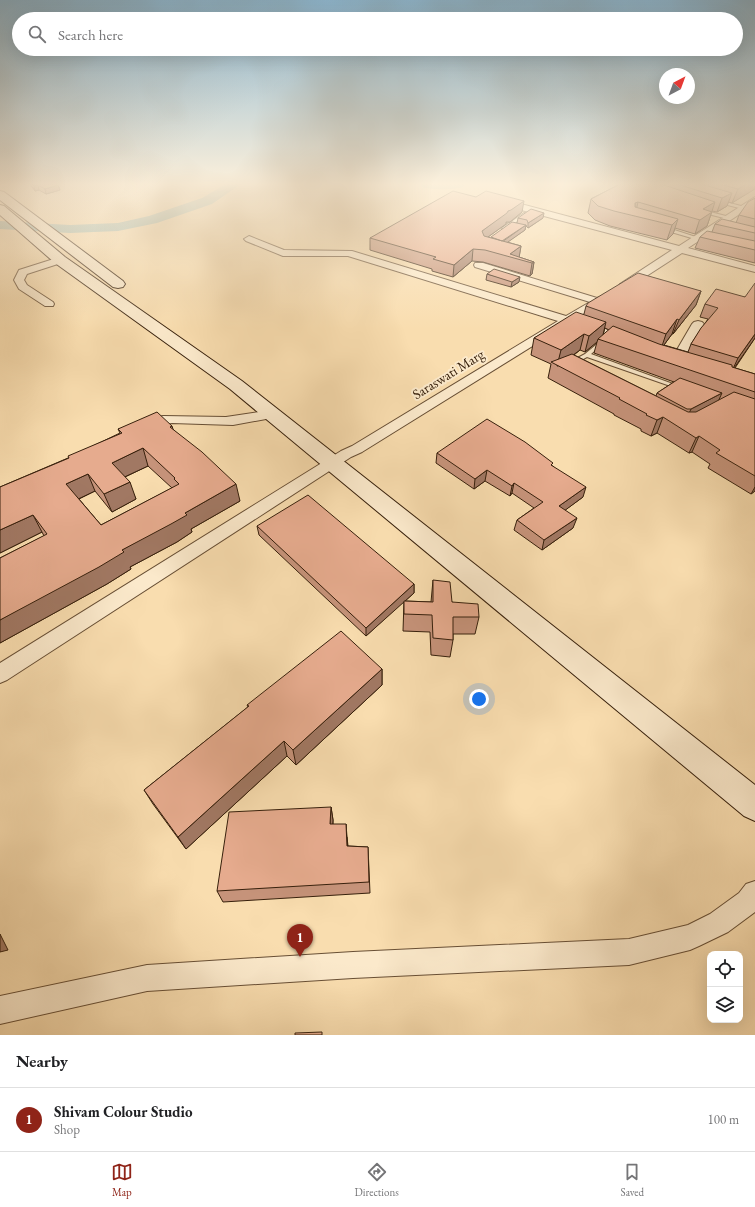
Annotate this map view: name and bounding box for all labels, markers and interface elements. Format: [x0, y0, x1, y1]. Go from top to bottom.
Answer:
search box [12, 12, 743, 56]
icon: search [26, 23, 48, 45]
text: Search here [58, 25, 123, 44]
north arrow [659, 68, 695, 104]
street label: Saraswati Marg [409, 344, 488, 403]
your location [469, 689, 489, 709]
pin: 1 [287, 924, 313, 957]
map controls [707, 951, 743, 1023]
button: locate [707, 951, 743, 987]
button: layers [707, 987, 743, 1023]
text: Nearby [16, 1050, 68, 1072]
text: Shivam Colour Studio [54, 1102, 192, 1121]
text: 1 [26, 1111, 32, 1128]
text: 100 m [708, 1111, 739, 1128]
text: Shop [54, 1121, 80, 1138]
tab: Map [111, 1161, 133, 1199]
tab: Directions [355, 1161, 399, 1199]
tab: Saved [621, 1161, 644, 1199]

